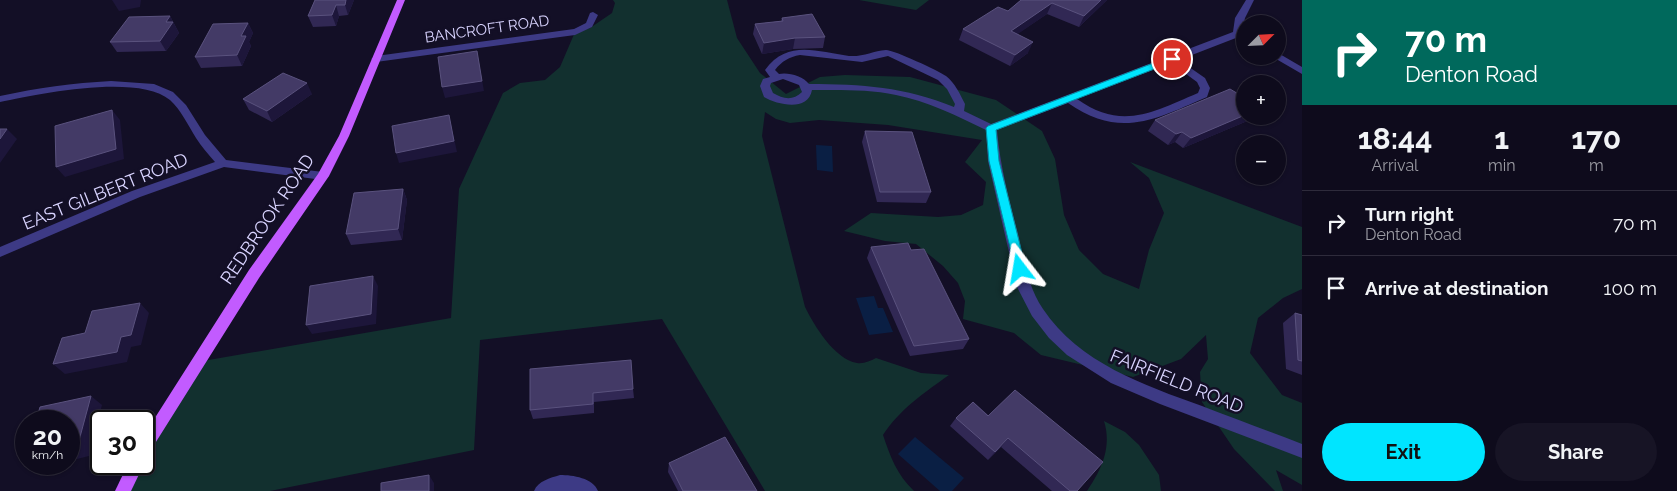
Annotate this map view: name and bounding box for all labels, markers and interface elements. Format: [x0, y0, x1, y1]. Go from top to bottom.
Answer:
street label: BANCROFT ROAD [423, 11, 551, 47]
north arrow [1236, 15, 1286, 65]
map controls [1236, 15, 1286, 185]
text: 70 m [1405, 19, 1487, 60]
icon: right [1322, 20, 1387, 85]
pin [1151, 38, 1193, 80]
icon: arrive [1158, 45, 1186, 73]
text: Denton Road [1405, 61, 1538, 87]
button: + [1236, 75, 1286, 125]
text: 18:44 [1358, 121, 1432, 156]
text: 1 [1494, 121, 1509, 156]
text: 170 [1571, 121, 1621, 156]
button: − [1236, 135, 1286, 185]
street label: EAST GILBERT ROAD [19, 148, 191, 234]
street label: REDBROOK ROAD [216, 150, 318, 288]
text: Arrival [1372, 156, 1418, 175]
text: min [1488, 156, 1516, 175]
text: m [1589, 156, 1604, 175]
text: Turn right [1365, 203, 1454, 225]
icon: right [1322, 209, 1350, 237]
text: 70 m [1613, 212, 1657, 234]
text: Denton Road [1365, 225, 1462, 244]
position arrow [993, 242, 1045, 294]
icon: arrive [1322, 274, 1350, 302]
text: Arrive at destination [1365, 277, 1549, 299]
text: 100 m [1603, 277, 1657, 299]
street label: FAIRFIELD ROAD [1107, 345, 1247, 417]
speed limit sign: 30 [90, 410, 155, 475]
text: 20 [33, 421, 62, 451]
button: Exit [1322, 423, 1485, 481]
button: Share [1495, 423, 1657, 481]
text: km/h [32, 448, 63, 462]

